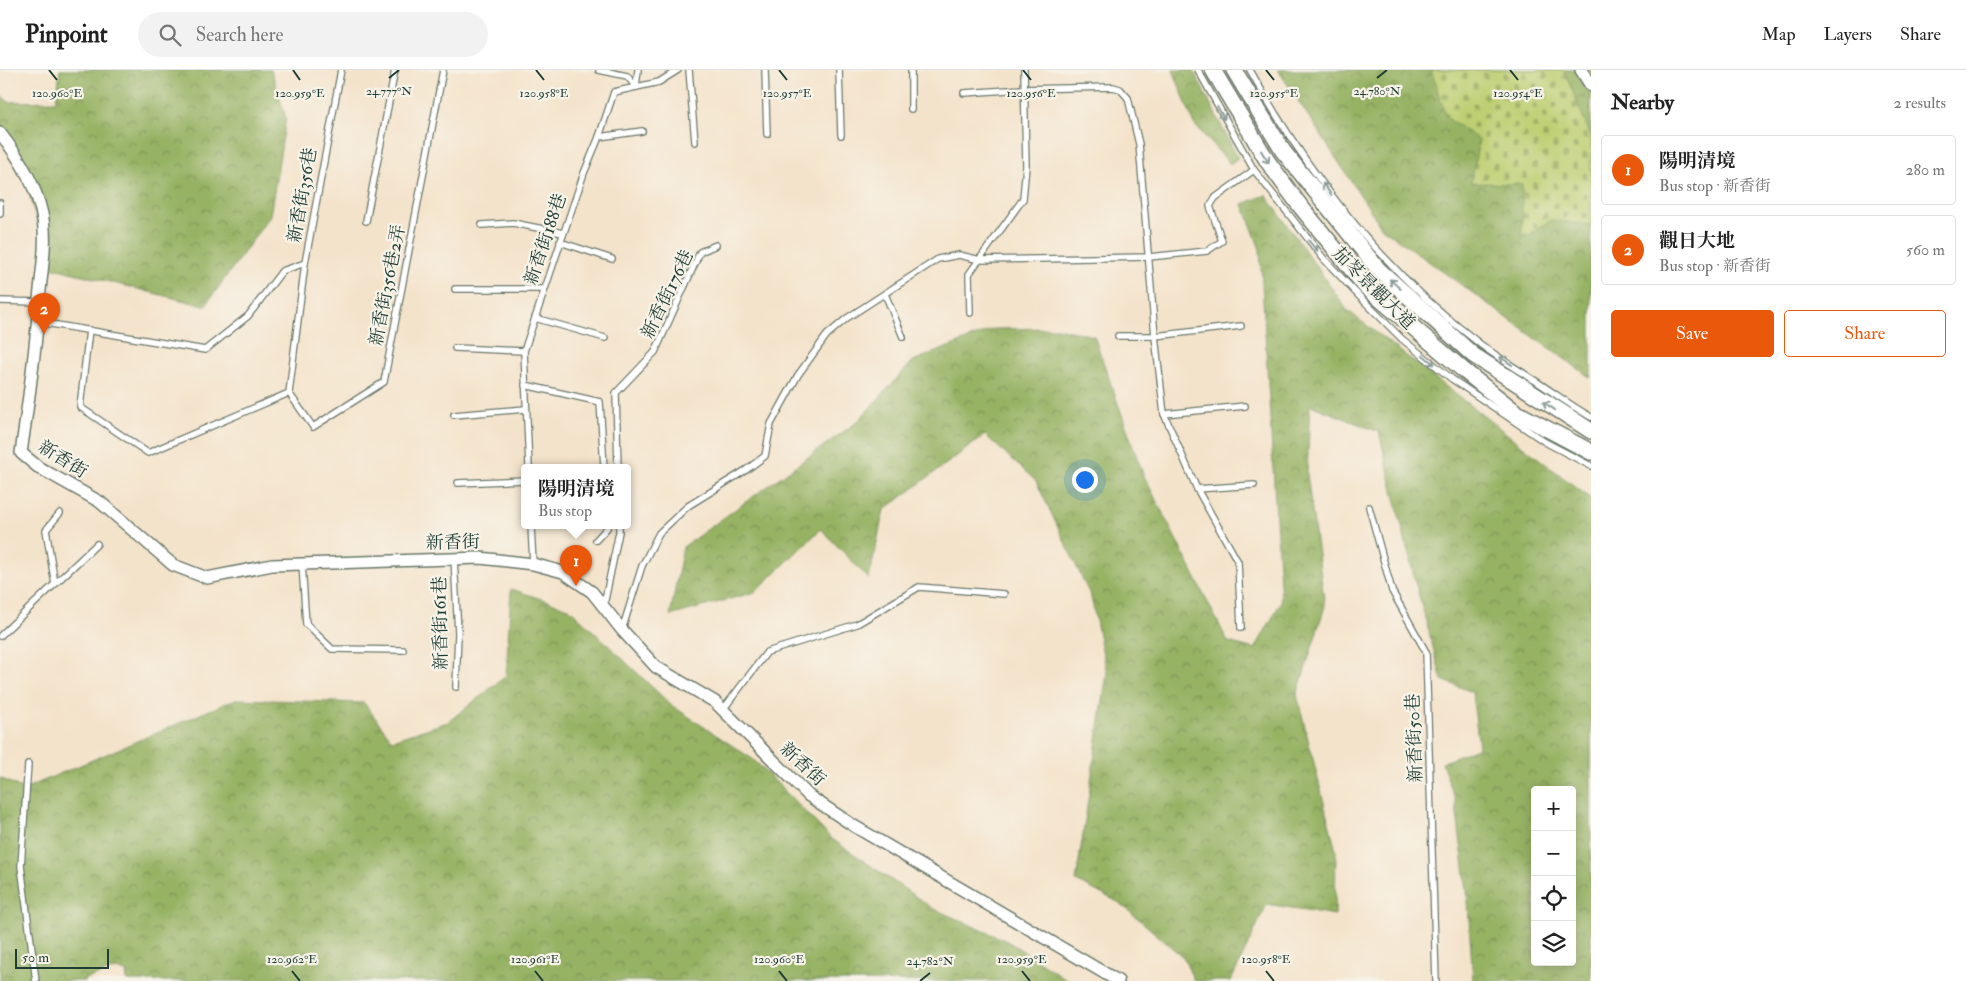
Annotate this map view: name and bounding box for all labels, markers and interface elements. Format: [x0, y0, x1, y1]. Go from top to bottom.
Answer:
search box [138, 12, 488, 57]
text: Pinpoint [25, 19, 108, 50]
icon: search [156, 21, 184, 49]
text: Search here [196, 23, 283, 47]
text: Map [1762, 23, 1796, 46]
text: Layers [1824, 23, 1872, 46]
text: Share [1900, 23, 1941, 46]
text: 24.777°N [366, 84, 412, 99]
text: 24.780°N [1354, 84, 1401, 99]
text: 120.960°E [32, 86, 82, 101]
text: 120.959°E [275, 86, 325, 101]
text: 120.958°E [520, 86, 569, 101]
text: 120.957°E [763, 86, 812, 101]
text: 120.956°E [1006, 86, 1056, 101]
text: 120.955°E [1250, 86, 1299, 101]
text: 120.954°E [1493, 86, 1543, 101]
text: Nearby [1611, 89, 1674, 116]
text: 2 results [1893, 93, 1946, 113]
one-way arrow [1216, 105, 1226, 120]
street label: 新香街356巷 [283, 146, 322, 244]
text: 陽明清境 [1659, 149, 1735, 173]
one-way arrow [1260, 150, 1270, 164]
text: 1 [1625, 160, 1631, 180]
text: 280 m [1905, 160, 1945, 180]
text: Bus stop · 新香街 [1659, 176, 1771, 196]
one-way arrow [1321, 183, 1332, 196]
street label: 新香街188巷 [519, 190, 572, 288]
street label: 新香街356巷2弄 [364, 223, 411, 348]
text: 觀日大地 [1659, 229, 1735, 253]
one-way arrow [1308, 239, 1319, 252]
text: 2 [1624, 240, 1632, 260]
text: 560 m [1906, 240, 1945, 260]
street label: 茄苳景觀大道 [1327, 242, 1420, 335]
street label: 新香街176巷 [636, 246, 699, 342]
text: Bus stop · 新香街 [1659, 256, 1771, 276]
one-way arrow [1388, 278, 1401, 290]
pin: 2 [28, 293, 60, 334]
button: Save [1611, 310, 1774, 357]
button: Share [1784, 310, 1946, 357]
one-way arrow [1422, 355, 1436, 365]
one-way arrow [1499, 356, 1513, 367]
one-way arrow [1543, 401, 1557, 411]
street label: 新香街 [34, 435, 92, 483]
popup [521, 464, 631, 529]
your location [1072, 467, 1098, 493]
text: 陽明清境 [538, 477, 614, 501]
text: Bus stop [538, 501, 592, 521]
street label: 新香街 [426, 531, 480, 554]
pin: 1 [560, 545, 592, 586]
street label: 新香街161巷 [428, 576, 453, 670]
street label: 新香街50巷 [1401, 693, 1428, 783]
street label: 新香街 [775, 738, 830, 791]
map controls [1531, 786, 1576, 966]
button: + [1531, 786, 1576, 831]
button: − [1531, 831, 1576, 876]
button: locate [1531, 876, 1576, 921]
button: layers [1531, 921, 1576, 966]
scale bar [15, 946, 109, 969]
text: 50 m [22, 949, 49, 966]
text: 120.962°E [267, 952, 317, 967]
text: 120.961°E [511, 952, 559, 967]
text: 120.960°E [754, 952, 804, 967]
text: 120.959°E [997, 952, 1047, 967]
text: 120.958°E [1242, 952, 1291, 967]
text: 24.782°N [907, 954, 954, 969]

